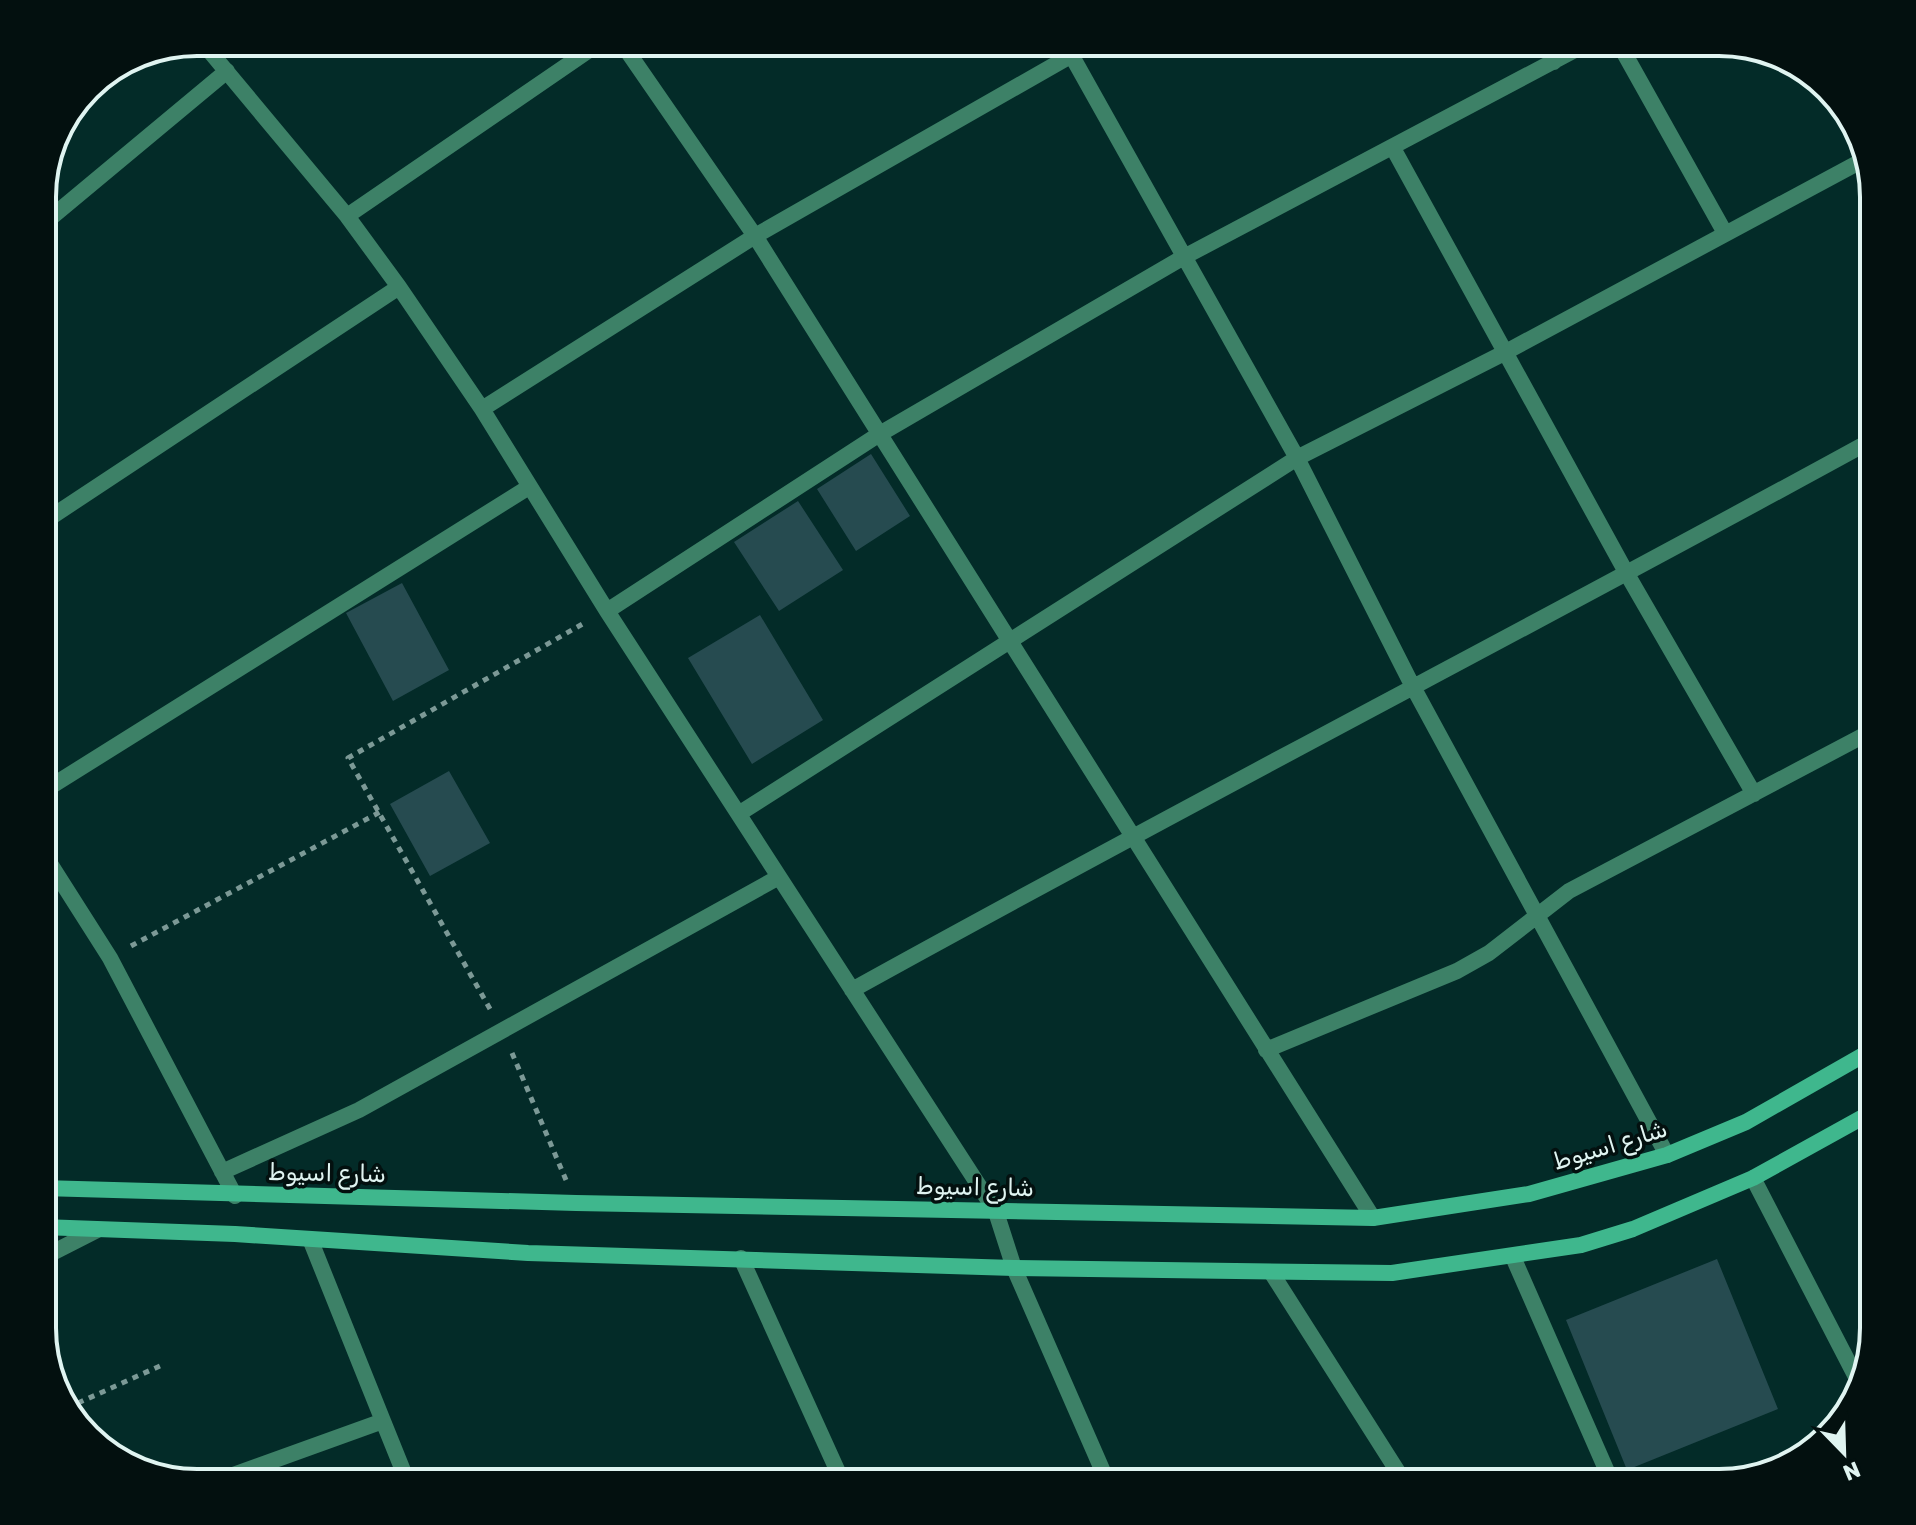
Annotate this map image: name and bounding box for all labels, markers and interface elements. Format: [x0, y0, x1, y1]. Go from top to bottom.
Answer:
street label: شارع اسيوط [1550, 1114, 1671, 1178]
street label: شارع اسيوط [268, 1158, 386, 1190]
street label: شارع اسيوط [916, 1172, 1034, 1204]
north arrow [1804, 1413, 1884, 1493]
text: N [1839, 1455, 1864, 1486]

